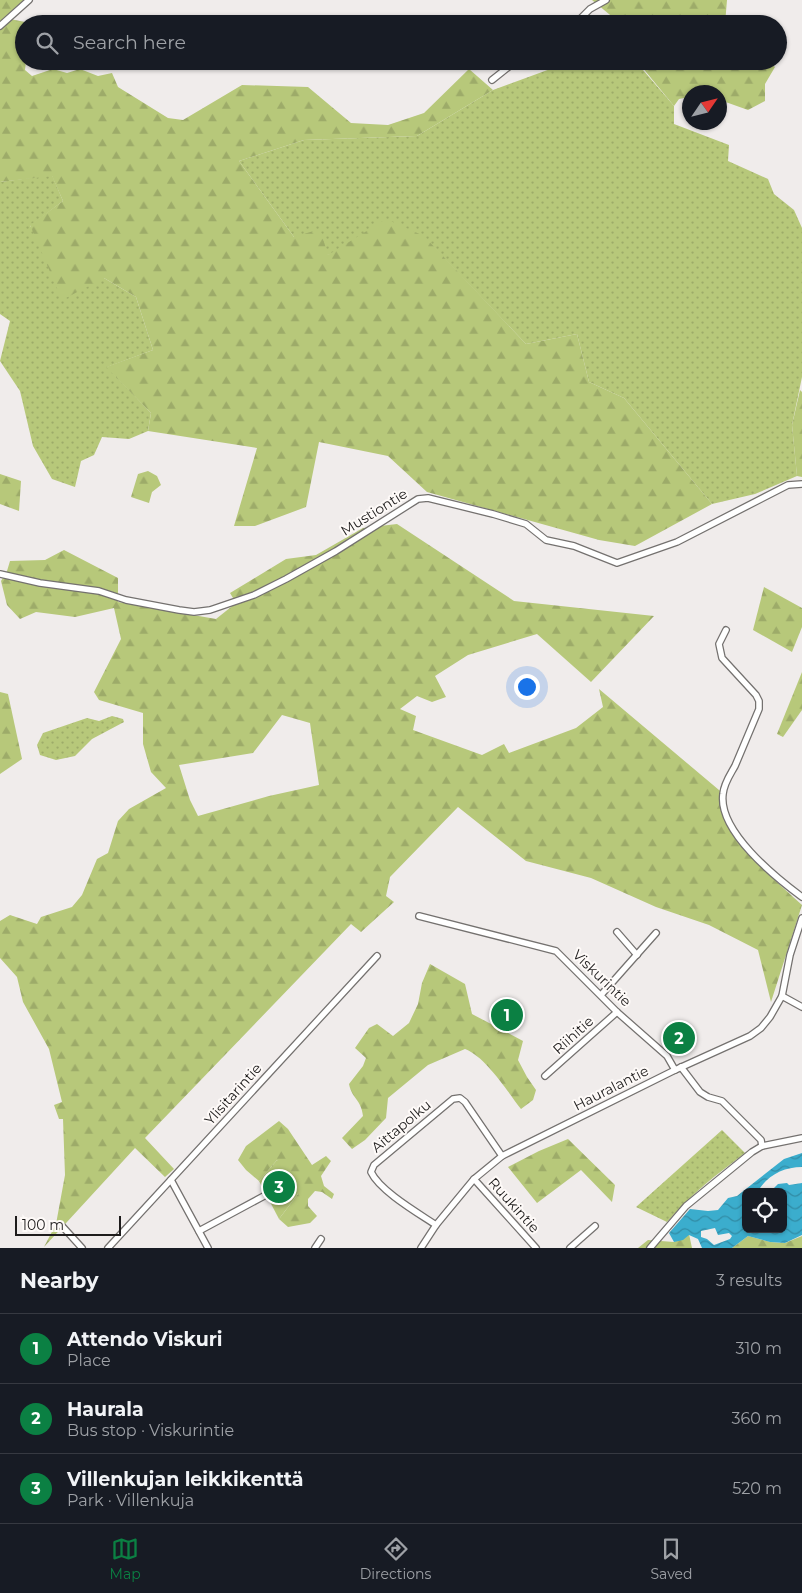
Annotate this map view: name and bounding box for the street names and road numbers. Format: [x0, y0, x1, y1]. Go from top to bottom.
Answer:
street label: Mustiontie [337, 484, 411, 540]
street label: Viskurintie [569, 946, 635, 1010]
street label: Riihitie [549, 1012, 597, 1058]
street label: Ylisitarintie [201, 1059, 265, 1129]
street label: Hauralantie [570, 1061, 652, 1115]
street label: Aittapolku [367, 1096, 435, 1156]
street label: Ruukintie [484, 1174, 544, 1236]

